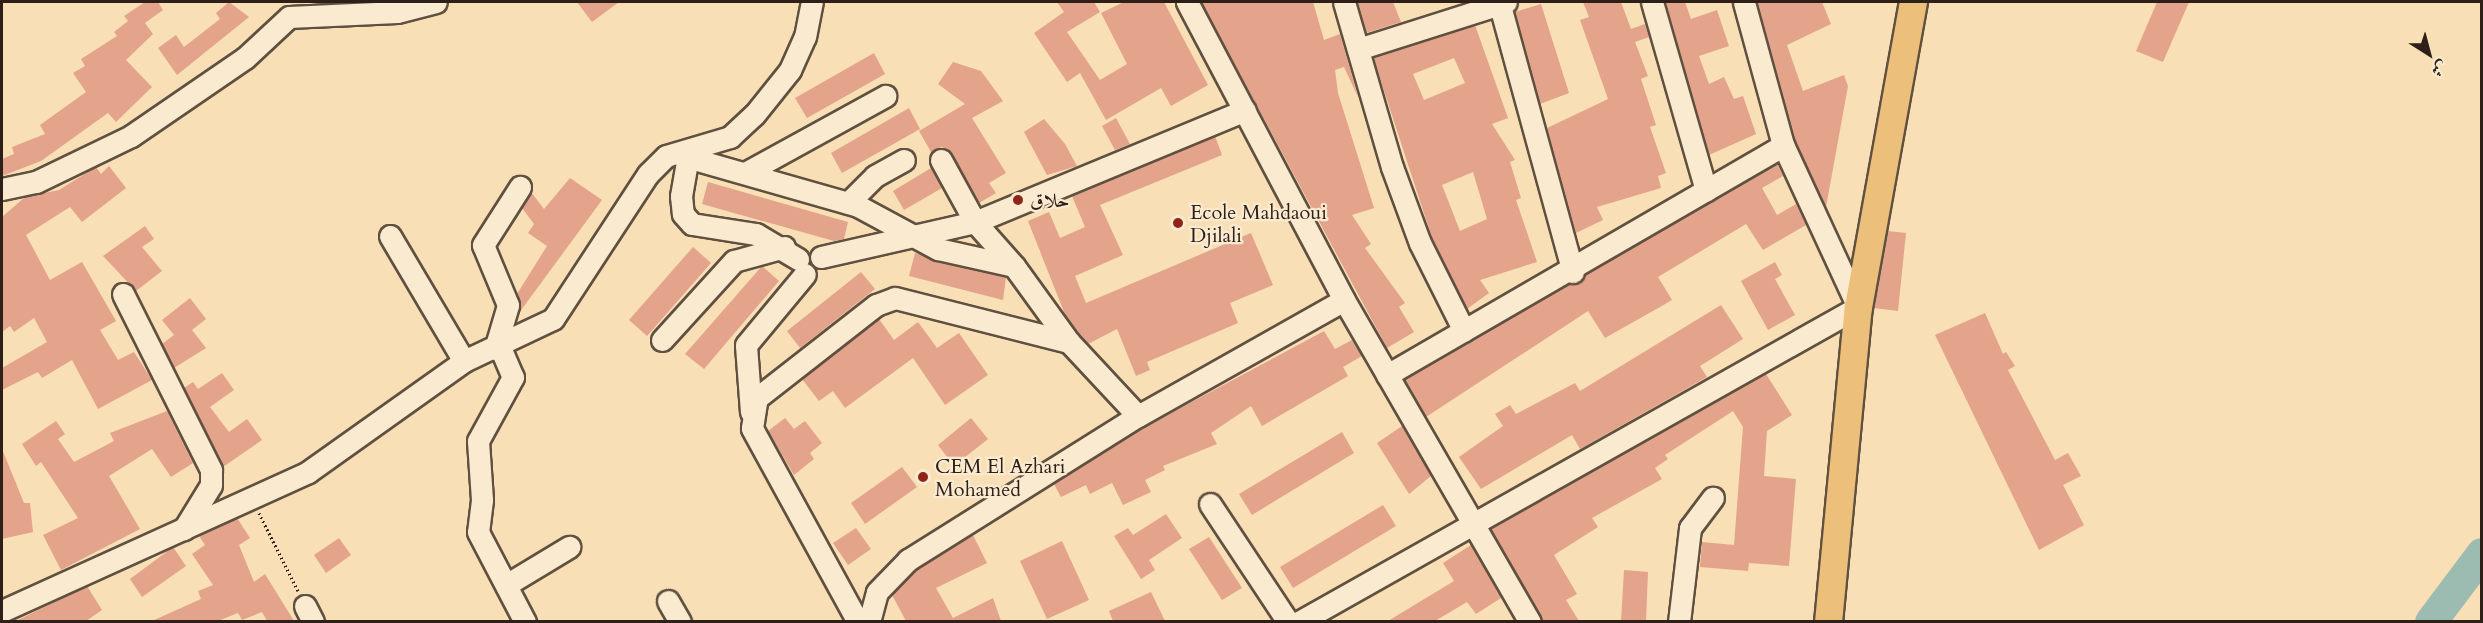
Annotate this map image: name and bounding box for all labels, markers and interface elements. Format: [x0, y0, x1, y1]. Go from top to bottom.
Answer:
north arrow [2399, 24, 2459, 84]
text: ش [2427, 55, 2452, 82]
place label: حلاق [1030, 188, 1070, 212]
marker: حلاق [1011, 193, 1025, 207]
place label: Ecole Mahdaoui Djilali [1190, 200, 1327, 247]
marker: Ecole Mahdaoui Djilali [1171, 216, 1185, 230]
place label: CEM El Azhari Mohamed [935, 454, 1065, 501]
marker: CEM El Azhari Mohamed [916, 470, 930, 484]

